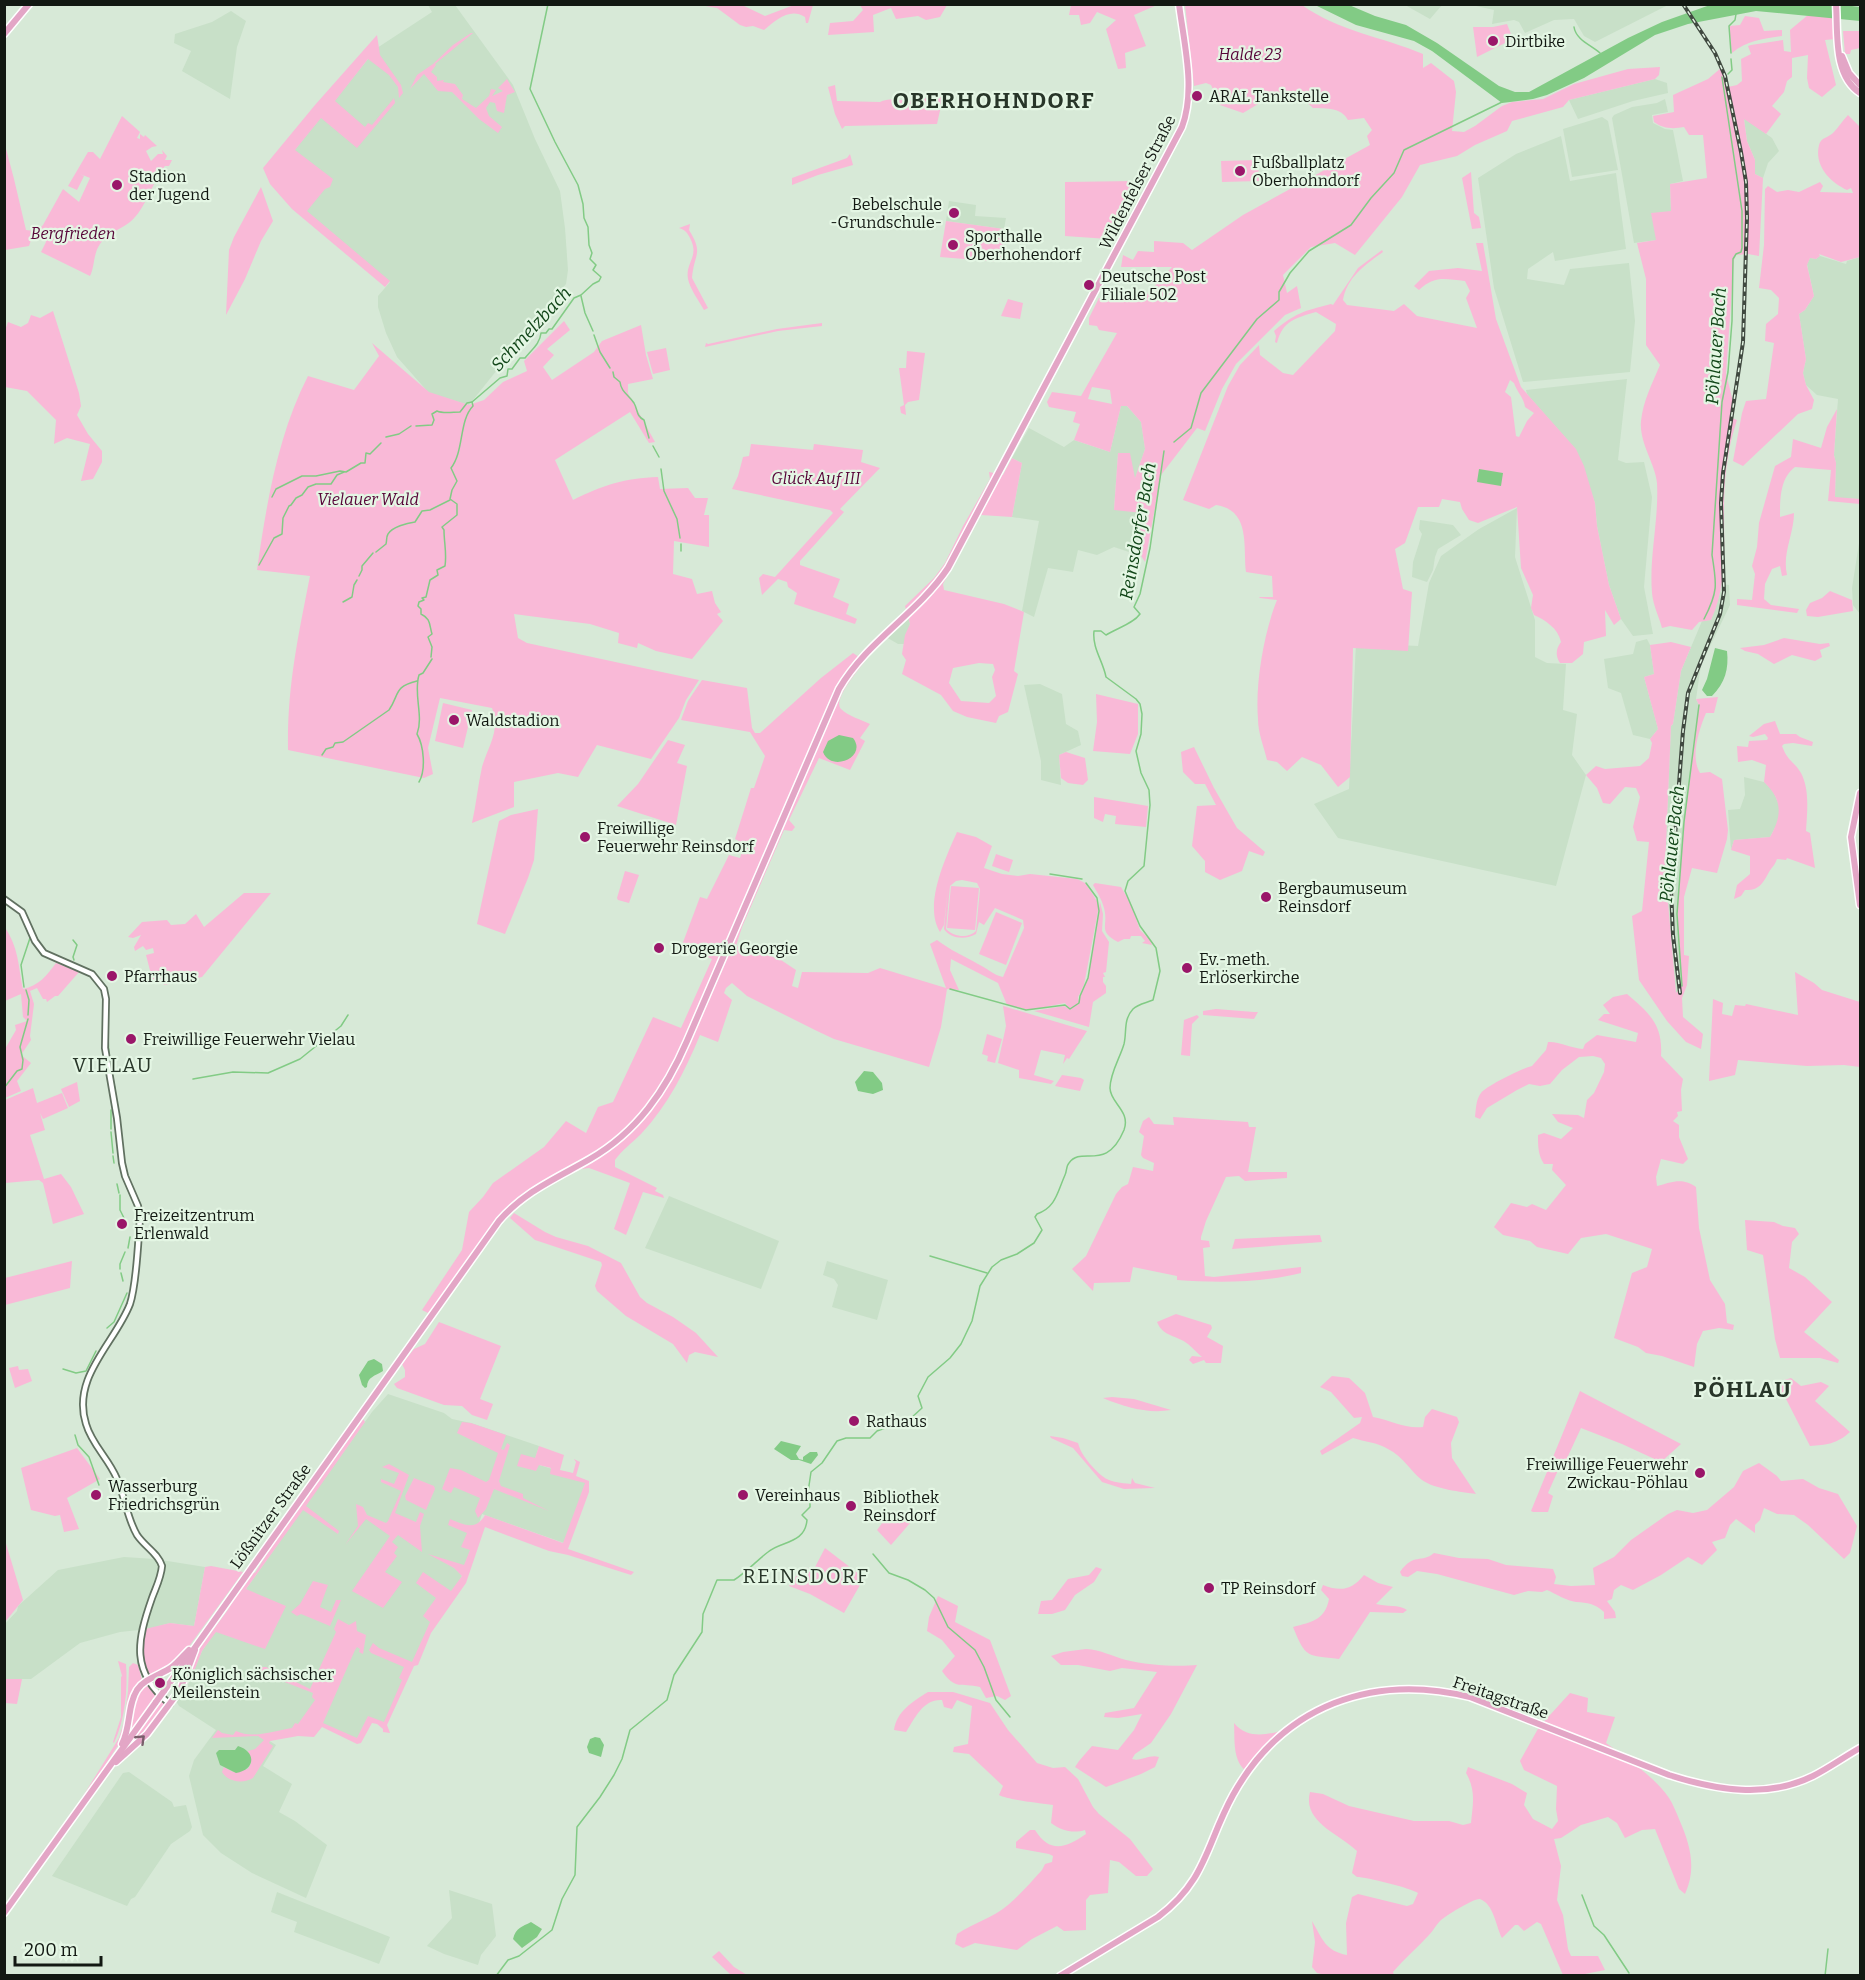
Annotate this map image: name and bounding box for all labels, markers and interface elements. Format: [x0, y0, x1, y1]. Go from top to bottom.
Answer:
place label: Dirtbike [1505, 32, 1565, 51]
marker: Dirtbike [1486, 34, 1500, 48]
park label: Halde 23 [1218, 45, 1282, 64]
district label: OBERHOHNDORF [893, 87, 1095, 114]
place label: ARAL Tankstelle [1209, 87, 1329, 106]
marker: ARAL Tankstelle [1190, 89, 1204, 103]
street label: Wildenfelser Straße [1095, 112, 1180, 253]
place label: Fußballplatz Oberhohndorf [1252, 153, 1360, 190]
marker: Fußballplatz Oberhohndorf [1233, 164, 1247, 178]
place label: Stadion der Jugend [129, 167, 210, 204]
marker: Stadion der Jugend [110, 178, 124, 192]
place label: Bebelschule -Grundschule- [830, 195, 942, 232]
marker: Bebelschule -Grundschule- [947, 206, 961, 220]
park label: Bergfrieden [30, 224, 116, 243]
place label: Sporthalle Oberhohendorf [965, 227, 1082, 264]
marker: Sporthalle Oberhohendorf [946, 238, 960, 252]
place label: Deutsche Post Filiale 502 [1101, 267, 1206, 304]
marker: Deutsche Post Filiale 502 [1082, 278, 1096, 292]
water label: Schmelzbach [486, 282, 576, 376]
water label: Pöhlauer Bach [1701, 287, 1731, 405]
water label: Reinsdorfer Bach [1115, 461, 1161, 601]
park label: Glück Auf III [771, 469, 861, 488]
park label: Vielauer Wald [317, 490, 419, 509]
place label: Waldstadion [466, 711, 560, 730]
marker: Waldstadion [447, 713, 461, 727]
water label: Pöhlauer Bach [1655, 784, 1689, 904]
place label: Freiwillige Feuerwehr Reinsdorf [597, 819, 755, 856]
marker: Freiwillige Feuerwehr Reinsdorf [578, 830, 592, 844]
place label: Bergbaumuseum Reinsdorf [1278, 879, 1407, 916]
marker: Bergbaumuseum Reinsdorf [1259, 890, 1273, 904]
place label: Drogerie Georgie [671, 939, 798, 958]
marker: Drogerie Georgie [652, 941, 666, 955]
place label: Ev.-meth. Erlöserkirche [1199, 950, 1299, 987]
marker: Ev.-meth. Erlöserkirche [1180, 961, 1194, 975]
place label: Pfarrhaus [124, 967, 198, 986]
marker: Pfarrhaus [105, 969, 119, 983]
place label: Freiwillige Feuerwehr Vielau [143, 1030, 355, 1049]
marker: Freiwillige Feuerwehr Vielau [124, 1032, 138, 1046]
district label: VIELAU [73, 1053, 153, 1077]
place label: Freizeitzentrum Erlenwald [134, 1206, 255, 1243]
marker: Freizeitzentrum Erlenwald [115, 1217, 129, 1231]
district label: PÖHLAU [1694, 1376, 1792, 1403]
place label: Rathaus [866, 1412, 927, 1431]
marker: Rathaus [847, 1414, 861, 1428]
place label: Freiwillige Feuerwehr Zwickau-Pöhlau [1526, 1455, 1688, 1492]
street label: Lößnitzer Straße [226, 1460, 315, 1572]
marker: Freiwillige Feuerwehr Zwickau-Pöhlau [1693, 1466, 1707, 1480]
place label: Wasserburg Friedrichsgrün [108, 1477, 220, 1514]
place label: Vereinhaus [755, 1486, 840, 1505]
marker: Wasserburg Friedrichsgrün [89, 1488, 103, 1502]
marker: Vereinhaus [736, 1488, 750, 1502]
place label: Bibliothek Reinsdorf [863, 1488, 939, 1525]
marker: Bibliothek Reinsdorf [844, 1499, 858, 1513]
district label: REINSDORF [742, 1564, 870, 1588]
place label: TP Reinsdorf [1221, 1579, 1317, 1598]
marker: TP Reinsdorf [1202, 1581, 1216, 1595]
place label: Königlich sächsischer Meilenstein [172, 1665, 334, 1702]
street label: Freitagstraße [1451, 1672, 1551, 1723]
marker: Königlich sächsischer Meilenstein [153, 1676, 167, 1690]
one-way arrow [133, 1736, 144, 1747]
scale bar [15, 1929, 100, 1967]
text: 200 m [24, 1939, 78, 1961]

